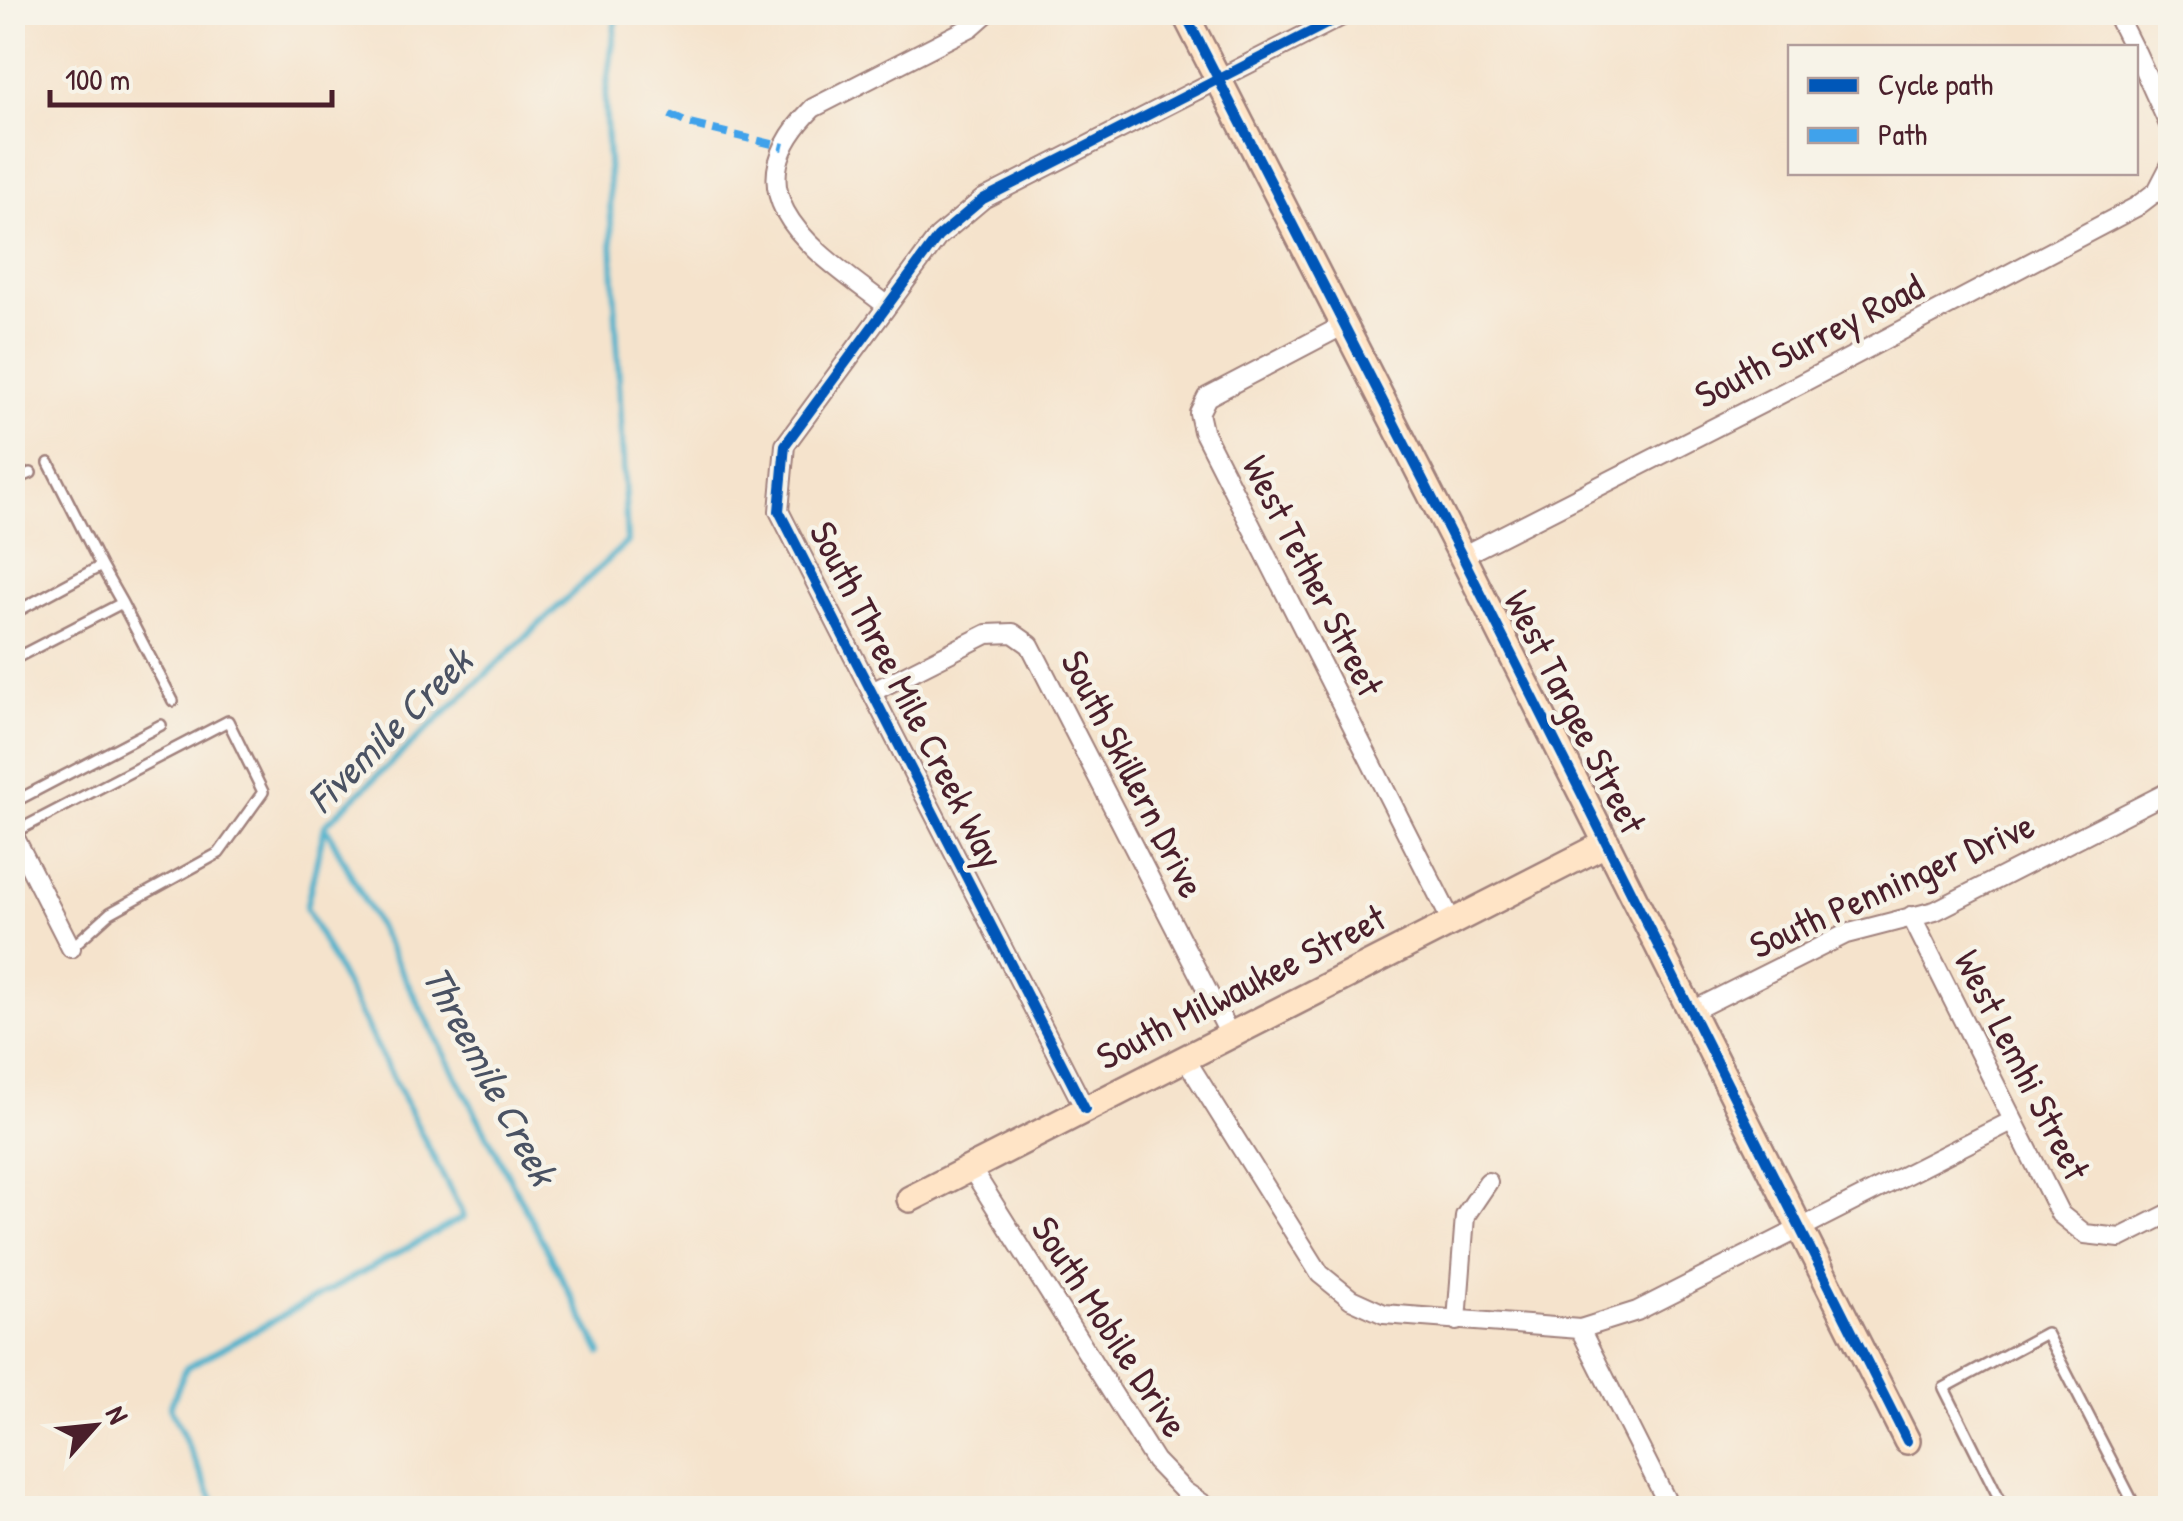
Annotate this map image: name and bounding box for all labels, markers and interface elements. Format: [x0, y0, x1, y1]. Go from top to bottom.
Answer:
scale bar [50, 45, 332, 107]
legend [1788, 45, 2138, 175]
text: 100 m [65, 59, 130, 99]
text: Cycle path [1878, 64, 1993, 104]
text: Path [1878, 114, 1927, 154]
street label: South Surrey Road [1685, 260, 1932, 420]
street label: West Tether Street [1231, 446, 1397, 706]
street label: South Three Mile Creek Way [798, 512, 1018, 877]
street label: West Targee Street [1492, 581, 1660, 843]
water label: Fivemile Creek [294, 632, 485, 824]
street label: South Skillern Drive [1049, 641, 1219, 906]
street label: South Penninger Drive [1741, 798, 2042, 970]
street label: South Milwaukee Street [1087, 890, 1395, 1081]
street label: West Lemhi Street [1943, 941, 2104, 1189]
water label: Threemile Creek [411, 956, 573, 1196]
street label: South Mobile Drive [1020, 1206, 1202, 1447]
north arrow [45, 1376, 145, 1476]
text: N [97, 1399, 138, 1430]

